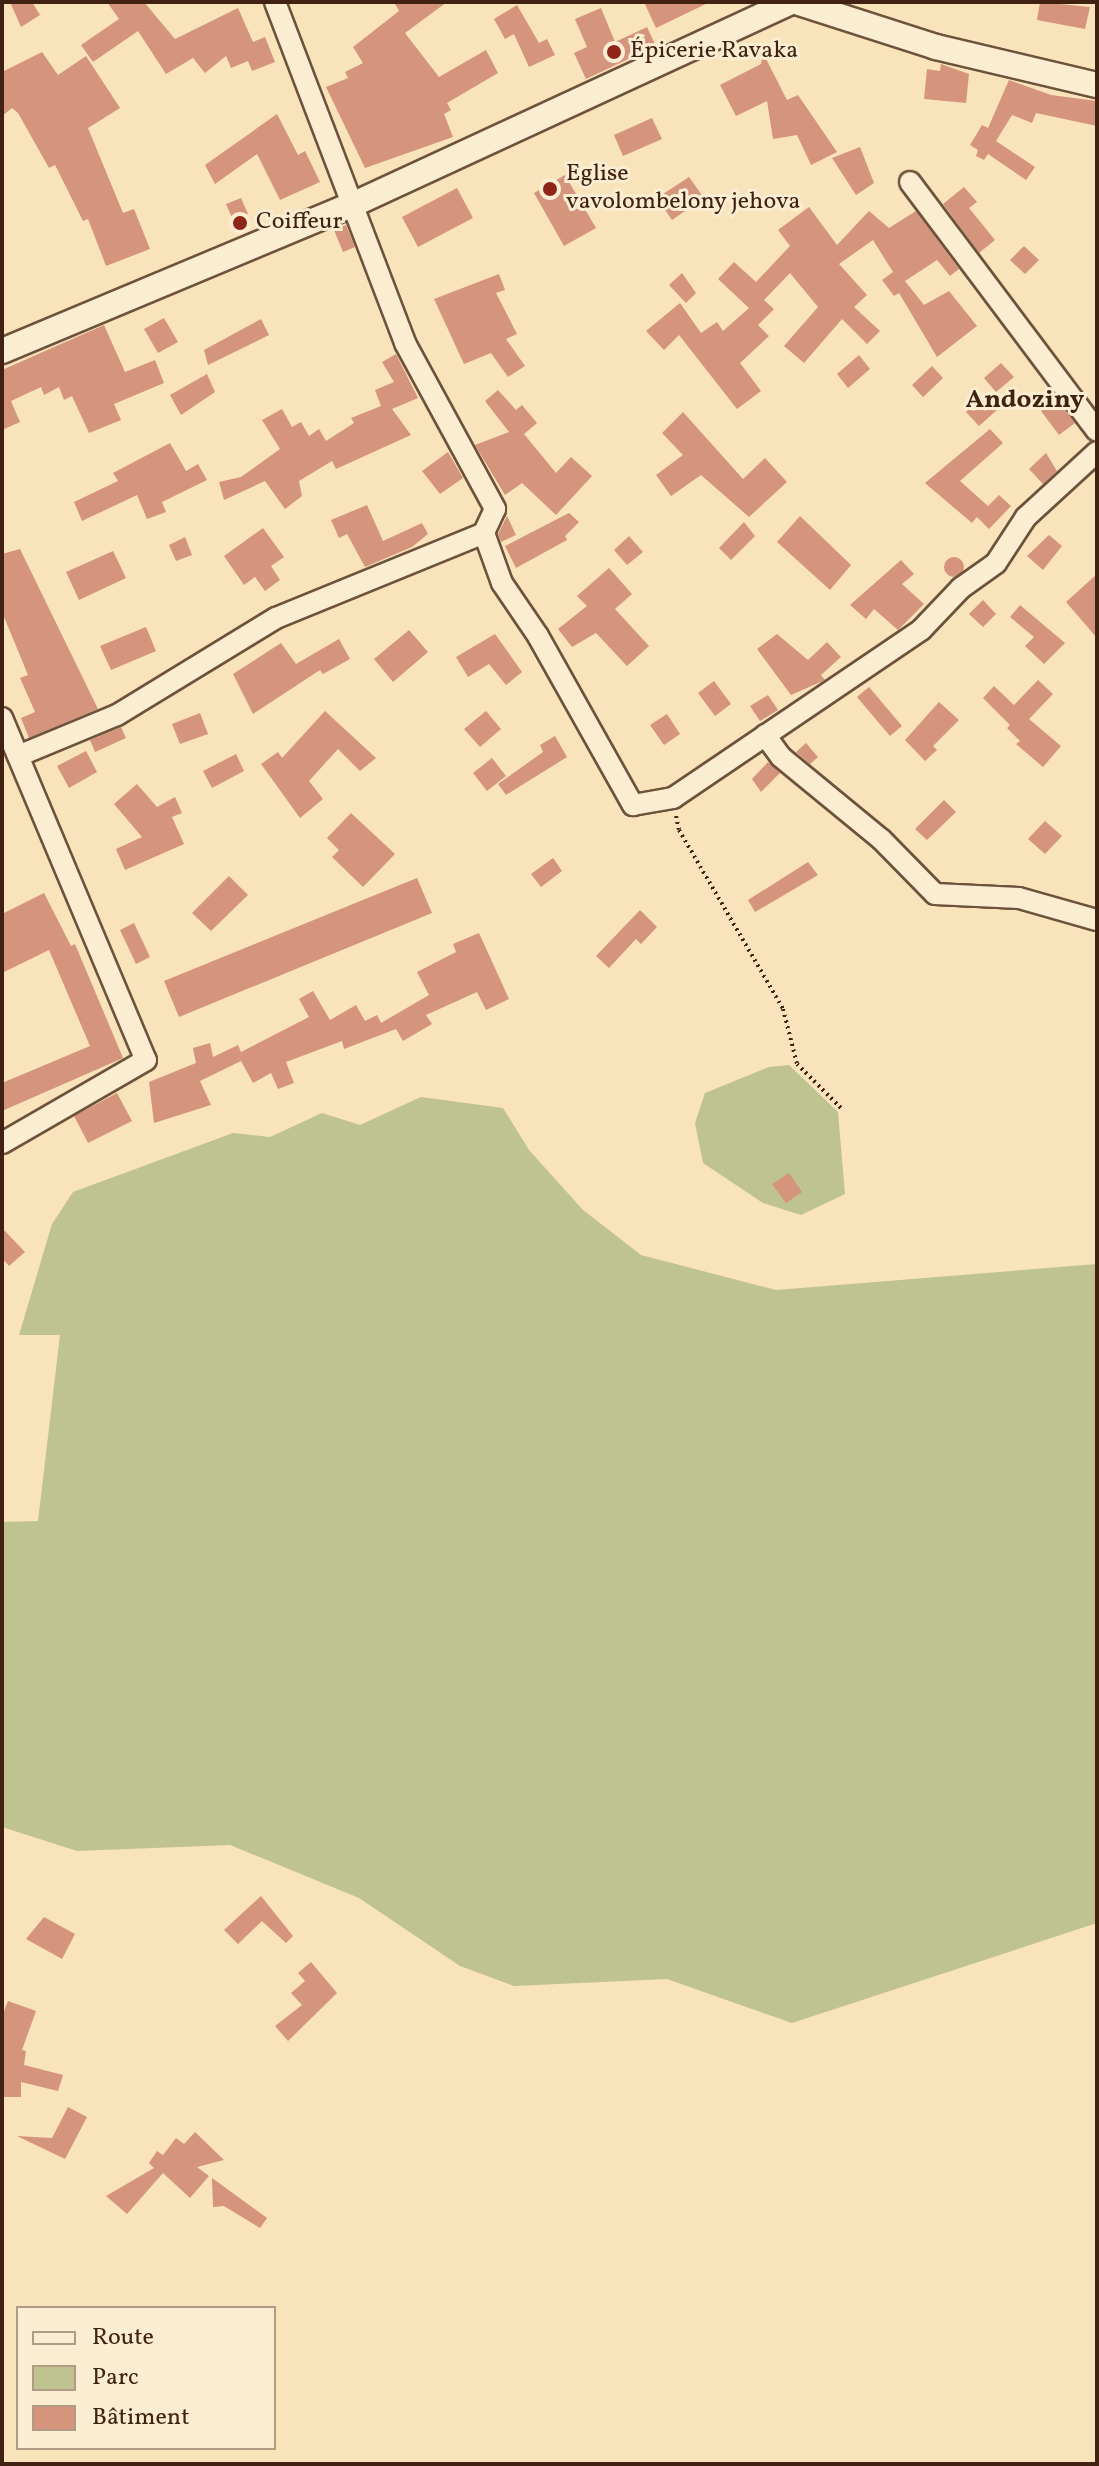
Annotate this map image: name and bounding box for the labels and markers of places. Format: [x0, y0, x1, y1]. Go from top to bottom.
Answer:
place label: Épicerie Ravaka [630, 38, 798, 66]
marker: Épicerie Ravaka [605, 43, 623, 61]
place label: Eglise vavolombelony jehova [566, 161, 801, 217]
marker: Eglise vavolombelony jehova [541, 180, 559, 198]
place label: Coiffeur [256, 209, 343, 237]
marker: Coiffeur [231, 214, 249, 232]

